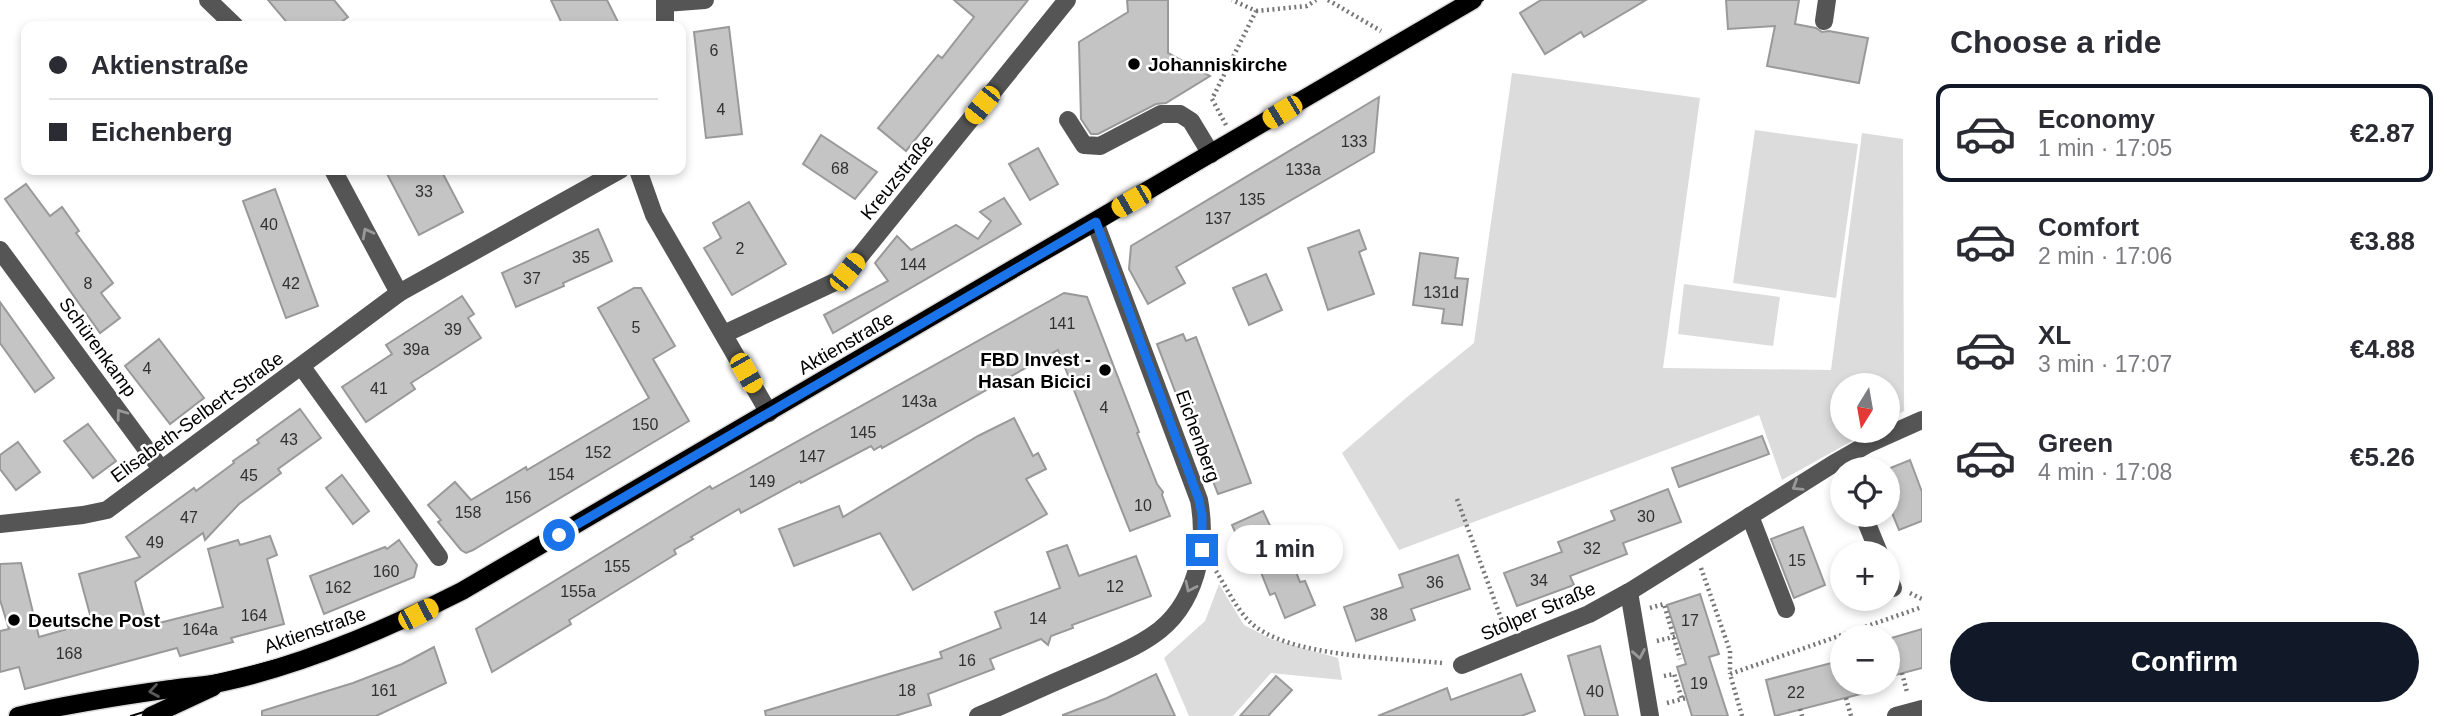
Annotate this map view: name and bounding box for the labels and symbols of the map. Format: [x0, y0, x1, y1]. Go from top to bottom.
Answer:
house number: 6 [710, 42, 719, 59]
place label: Johanniskirche [1148, 54, 1287, 75]
marker: Johanniskirche [1126, 56, 1142, 72]
car [961, 82, 1004, 128]
car [1259, 92, 1306, 132]
house number: 4 [717, 101, 726, 118]
street label: Kreuzstraße [856, 130, 938, 224]
house number: 133 [1341, 133, 1367, 150]
house number: 68 [831, 160, 849, 177]
house number: 133a [1285, 161, 1321, 178]
car [1108, 181, 1155, 221]
house number: 33 [415, 183, 433, 200]
house number: 135 [1239, 191, 1265, 208]
house number: 137 [1205, 210, 1231, 227]
house number: 40 [260, 216, 278, 233]
one-way arrow [361, 228, 375, 240]
house number: 2 [736, 240, 745, 257]
house number: 35 [572, 249, 590, 266]
car [826, 249, 869, 295]
house number: 144 [900, 256, 926, 273]
house number: 37 [523, 270, 541, 287]
house number: 8 [84, 275, 93, 292]
house number: 42 [282, 275, 300, 292]
house number: 131d [1423, 284, 1459, 301]
street label: Schürenkamp [55, 293, 141, 401]
street label: Aktienstraße [795, 307, 897, 379]
house number: 141 [1049, 315, 1075, 332]
house number: 5 [632, 319, 641, 336]
house number: 39 [444, 321, 462, 338]
house number: 39a [403, 341, 429, 358]
street label: Elisabeth-Selbert-Straße [107, 347, 287, 487]
place label: FBD Invest - Hasan Bicici [978, 349, 1091, 392]
car [727, 350, 766, 396]
house number: 4 [143, 360, 152, 377]
marker: FBD Invest - Hasan Bicici [1097, 362, 1113, 378]
north arrow [1830, 373, 1900, 443]
house number: 41 [370, 380, 388, 397]
street label: Eichenberg [1172, 387, 1224, 485]
house number: 143a [901, 393, 937, 410]
house number: 4 [1100, 399, 1109, 416]
one-way arrow [116, 409, 129, 422]
house number: 150 [632, 416, 658, 433]
house number: 145 [850, 424, 876, 441]
house number: 43 [280, 431, 298, 448]
house number: 152 [585, 444, 611, 461]
house number: 147 [799, 448, 825, 465]
house number: 154 [548, 466, 574, 483]
house number: 45 [240, 467, 258, 484]
house number: 149 [749, 473, 775, 490]
one-way arrow [1791, 478, 1804, 491]
house number: 156 [505, 489, 531, 506]
house number: 10 [1134, 497, 1152, 514]
house number: 158 [455, 504, 481, 521]
house number: 30 [1637, 508, 1655, 525]
house number: 47 [180, 509, 198, 526]
route start [543, 519, 575, 551]
callout: 1 min [1226, 526, 1342, 574]
house number: 49 [146, 534, 164, 551]
route end [1186, 534, 1218, 566]
house number: 32 [1583, 540, 1601, 557]
house number: 15 [1788, 552, 1806, 569]
house number: 155 [604, 558, 630, 575]
house number: 160 [373, 563, 399, 580]
house number: 34 [1530, 572, 1548, 589]
house number: 36 [1426, 574, 1444, 591]
street label: Stolper Straße [1478, 577, 1598, 645]
house number: 12 [1106, 578, 1124, 595]
house number: 162 [325, 579, 351, 596]
one-way arrow [1184, 580, 1198, 592]
house number: 155a [560, 583, 596, 600]
car [395, 595, 442, 633]
street label: Aktienstraße [261, 603, 369, 657]
house number: 38 [1370, 606, 1388, 623]
house number: 164 [241, 607, 267, 624]
place label: Deutsche Post [28, 610, 161, 631]
house number: 14 [1029, 610, 1047, 627]
marker: Deutsche Post [6, 612, 22, 628]
house number: 17 [1681, 612, 1699, 629]
house number: 164a [182, 621, 218, 638]
house number: 168 [56, 645, 82, 662]
one-way arrow [1631, 648, 1646, 660]
house number: 16 [958, 652, 976, 669]
house number: 19 [1690, 675, 1708, 692]
house number: 161 [371, 682, 397, 699]
house number: 18 [898, 682, 916, 699]
one-way arrow [148, 683, 160, 698]
house number: 40 [1586, 683, 1604, 700]
house number: 22 [1787, 684, 1805, 701]

